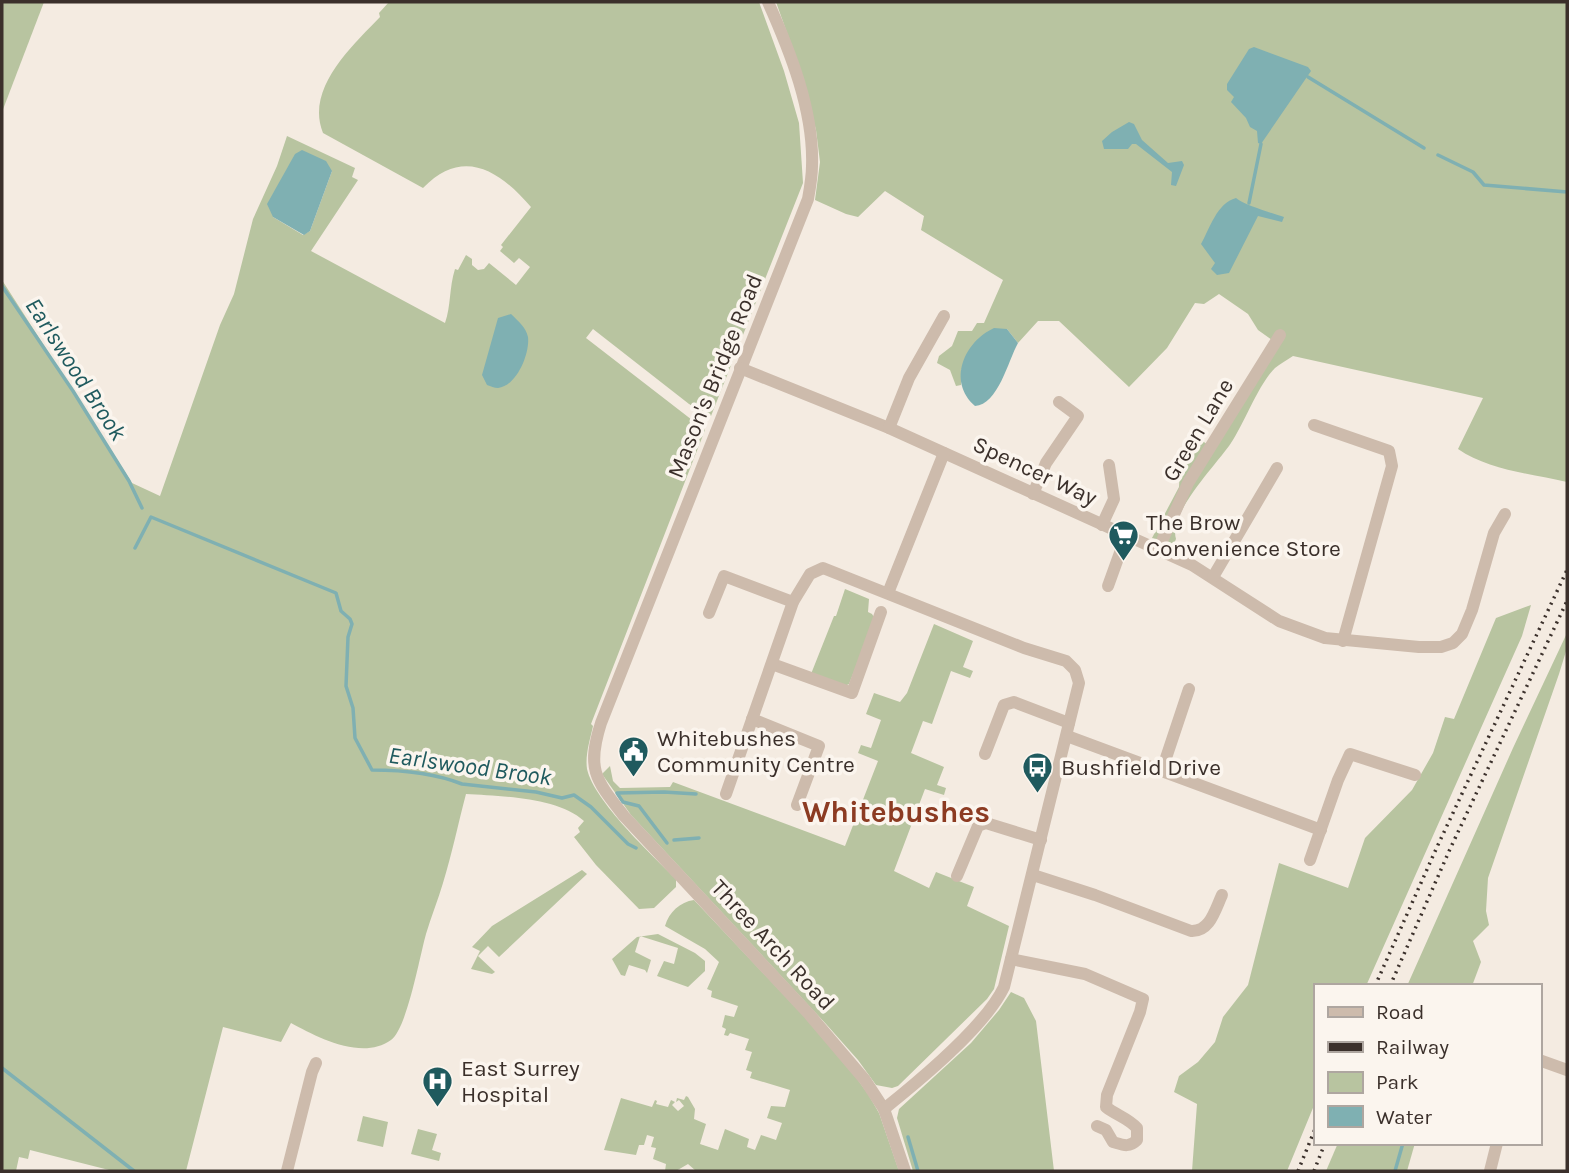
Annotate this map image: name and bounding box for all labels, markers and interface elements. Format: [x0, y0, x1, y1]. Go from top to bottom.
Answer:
street label: Mason's Bridge Road [662, 270, 768, 482]
water label: Earlswood Brook [19, 292, 133, 446]
street label: Green Lane [1157, 374, 1239, 486]
street label: Spencer Way [969, 431, 1102, 512]
place label: The Brow Convenience Store [1146, 509, 1341, 562]
supermarket icon: The Brow Convenience Store [1106, 518, 1140, 562]
place label: Whitebushes Community Centre [657, 725, 855, 778]
public building icon: Whitebushes Community Centre [617, 734, 651, 778]
water label: Earlswood Brook [387, 741, 554, 791]
bus stop icon: Bushfield Drive [1021, 750, 1055, 794]
place label: Bushfield Drive [1061, 754, 1221, 781]
district label: Whitebushes [802, 794, 990, 830]
street label: Three Arch Road [706, 874, 840, 1016]
legend [1314, 984, 1541, 1145]
text: Road [1376, 1000, 1424, 1024]
text: Railway [1376, 1035, 1449, 1059]
place label: East Surrey Hospital [461, 1055, 580, 1108]
hospital icon: East Surrey Hospital [421, 1064, 455, 1108]
text: Park [1376, 1070, 1419, 1094]
text: Water [1376, 1105, 1432, 1129]

